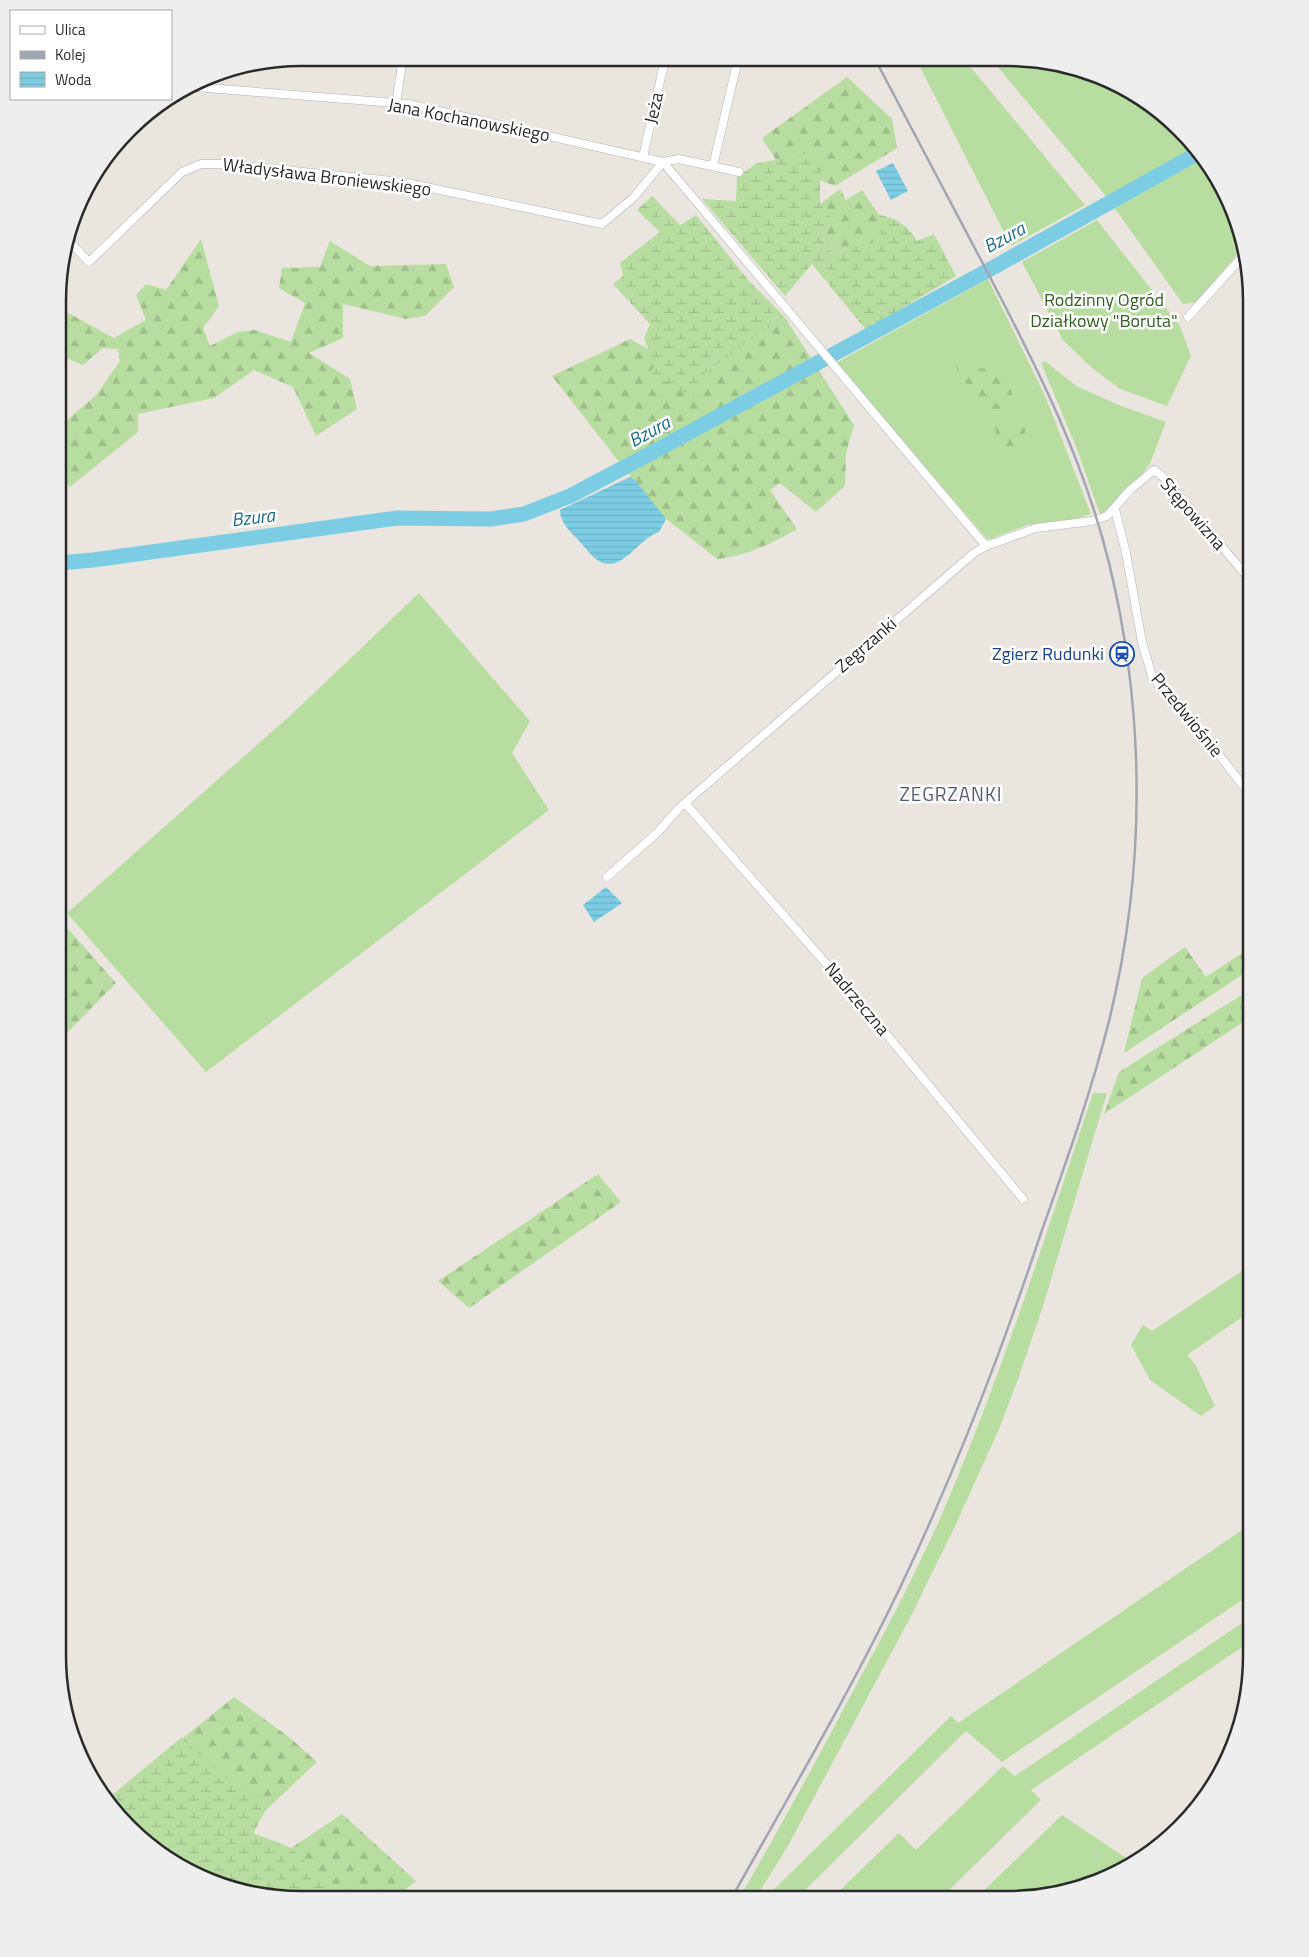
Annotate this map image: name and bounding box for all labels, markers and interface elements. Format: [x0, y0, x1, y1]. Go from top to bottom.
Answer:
legend [10, 10, 172, 100]
text: Ulica [55, 18, 86, 41]
text: Kolej [55, 43, 86, 66]
text: Woda [55, 68, 92, 91]
street label: Jeża [637, 90, 670, 126]
street label: Jana Kochanowskiego [386, 91, 552, 148]
street label: Władysława Broniewskiego [221, 150, 433, 203]
water label: Bzura [978, 213, 1031, 260]
park label: Rodzinny Ogród Działkowy "Boruta" [1030, 286, 1178, 334]
water label: Bzura [623, 407, 676, 454]
street label: Stępowizna [1154, 471, 1233, 556]
water label: Bzura [230, 499, 278, 534]
street label: Zegrzanki [829, 610, 902, 679]
place label: Zgierz Rudunki [992, 640, 1104, 667]
station icon: Zgierz Rudunki [1109, 641, 1135, 667]
street label: Przedwiośnie [1145, 667, 1230, 763]
district label: ZEGRZANKI [900, 779, 1002, 808]
street label: Nadrzeczna [818, 956, 896, 1041]

